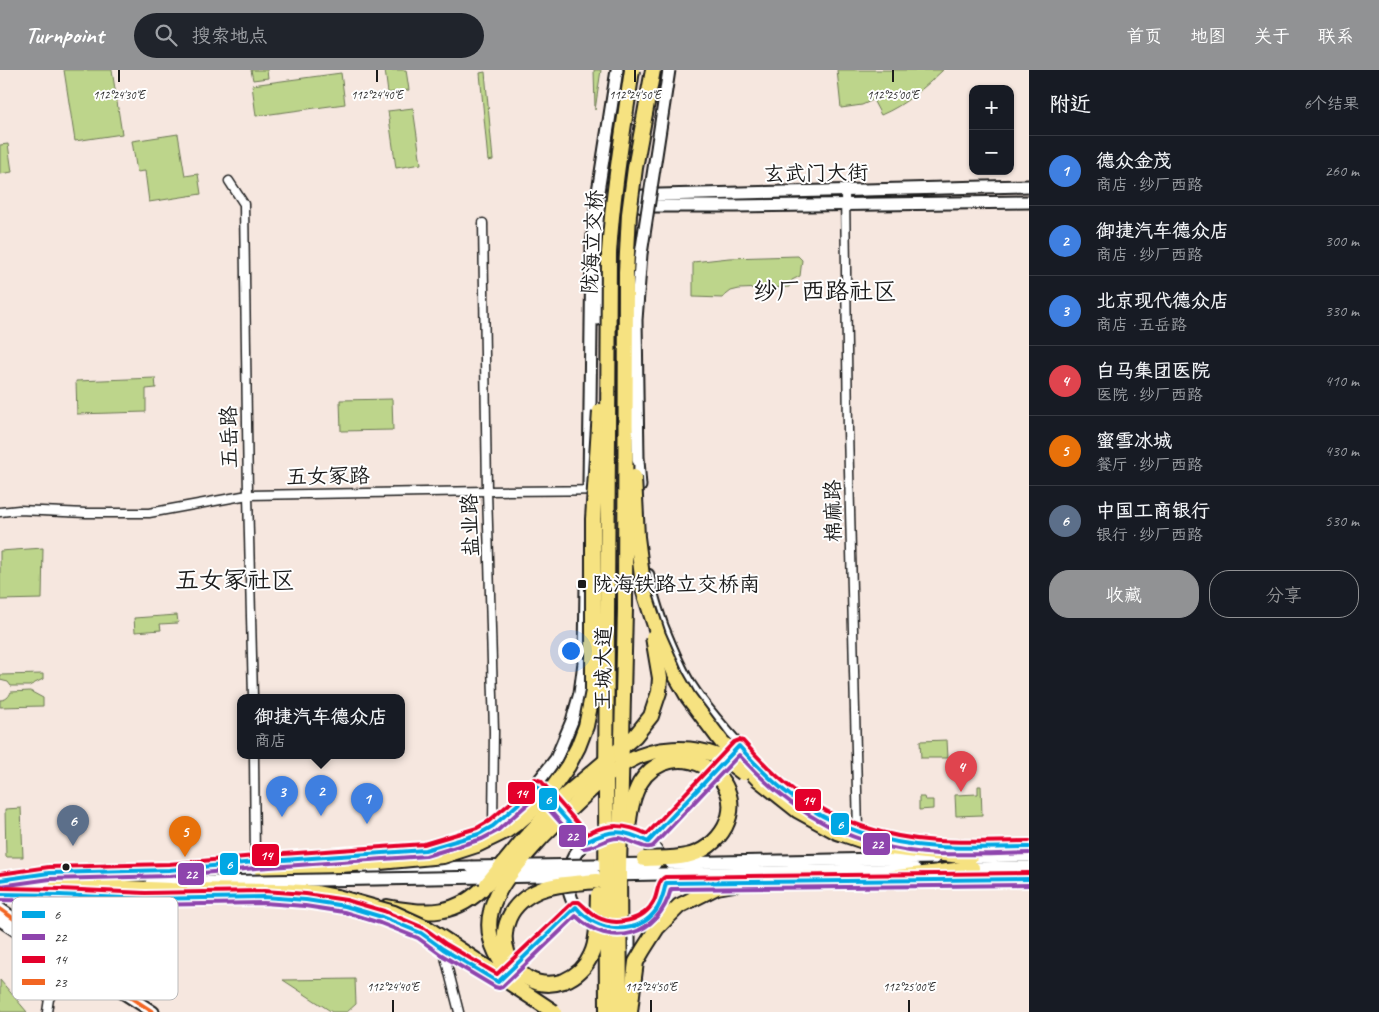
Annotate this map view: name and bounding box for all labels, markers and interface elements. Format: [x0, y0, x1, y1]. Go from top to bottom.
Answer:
search box [134, 13, 484, 58]
text: Turnpoint [25, 20, 104, 50]
icon: search [152, 21, 180, 49]
text: 搜索地点 [192, 24, 268, 48]
text: 首页 [1126, 25, 1162, 47]
text: 地图 [1190, 25, 1226, 47]
text: 关于 [1254, 25, 1290, 47]
text: 联系 [1318, 25, 1354, 47]
map controls [969, 85, 1014, 175]
button: + [969, 85, 1014, 130]
text: 112°24'30"E [93, 87, 147, 103]
text: 112°24'40"E [351, 87, 405, 103]
text: 112°24'50"E [609, 87, 663, 103]
text: 112°25'00"E [867, 87, 921, 103]
text: 附近 [1049, 91, 1091, 117]
text: 6个结果 [1304, 94, 1359, 114]
button: − [969, 130, 1014, 175]
text: 德众金茂 [1096, 149, 1172, 173]
street label: 玄武门大街 [763, 159, 869, 187]
text: 1 [1061, 161, 1069, 181]
text: 260 m [1325, 161, 1359, 181]
text: 商店 · 纱厂西路 [1096, 175, 1203, 195]
street label: 陇海立交桥 [576, 189, 608, 295]
text: 御捷汽车德众店 [1096, 219, 1229, 243]
text: 2 [1061, 231, 1069, 251]
text: 300 m [1325, 231, 1359, 251]
text: 商店 · 纱厂西路 [1096, 245, 1203, 265]
district label: 纱厂西路社区 [753, 276, 897, 306]
text: 北京现代德众店 [1096, 289, 1229, 313]
text: 3 [1061, 301, 1069, 321]
text: 330 m [1325, 301, 1359, 321]
text: 商店 · 五岳路 [1096, 315, 1187, 335]
text: 白马集团医院 [1096, 359, 1210, 383]
text: 4 [1061, 371, 1069, 391]
text: 410 m [1325, 371, 1359, 391]
text: 医院 · 纱厂西路 [1096, 385, 1203, 405]
street label: 五岳路 [215, 405, 243, 469]
text: 蜜雪冰城 [1096, 429, 1172, 453]
text: 5 [1062, 441, 1068, 461]
text: 430 m [1325, 441, 1359, 461]
text: 餐厅 · 纱厂西路 [1096, 455, 1203, 475]
street label: 五女冢路 [286, 462, 370, 490]
street label: 棉麻路 [819, 479, 847, 543]
street label: 盐业路 [456, 493, 484, 557]
text: 中国工商银行 [1096, 499, 1210, 523]
text: 6 [1061, 511, 1069, 531]
text: 530 m [1325, 511, 1359, 531]
text: 银行 · 纱厂西路 [1096, 525, 1203, 545]
district label: 五女冢社区 [175, 565, 295, 595]
button: 收藏 [1049, 570, 1199, 618]
button: 分享 [1209, 570, 1359, 618]
place label: 陇海铁路立交桥南 [592, 571, 760, 597]
marker: 陇海铁路立交桥南 [576, 578, 588, 590]
street label: 王城大道 [589, 626, 617, 710]
your location [558, 638, 584, 664]
popup [237, 694, 405, 759]
text: 御捷汽车德众店 [254, 705, 388, 729]
text: 商店 [254, 731, 287, 751]
pin: 4 [945, 751, 977, 792]
pin: 2 [305, 775, 337, 816]
pin: 3 [266, 776, 298, 817]
line badge: 14 [507, 781, 536, 805]
pin: 1 [351, 783, 383, 824]
text: 14 [515, 785, 529, 802]
line badge: 6 [538, 787, 558, 811]
line badge: 14 [794, 788, 822, 812]
text: 6 [545, 791, 553, 808]
text: 14 [802, 792, 816, 809]
pin: 6 [57, 805, 89, 846]
line badge: 6 [830, 812, 850, 836]
pin: 5 [169, 816, 201, 857]
text: 6 [837, 816, 845, 833]
line badge: 22 [558, 824, 587, 848]
text: 22 [566, 828, 580, 845]
line badge: 22 [862, 832, 891, 856]
text: 22 [871, 836, 885, 853]
line badge: 14 [251, 843, 280, 867]
text: 14 [260, 847, 274, 864]
line badge: 6 [219, 852, 239, 876]
text: 6 [226, 856, 234, 873]
unlabelled marker [61, 862, 71, 872]
line badge: 22 [177, 862, 205, 886]
text: 22 [185, 866, 199, 883]
legend [12, 897, 178, 1000]
text: 6 [54, 906, 61, 923]
text: 22 [54, 929, 68, 946]
text: 14 [54, 951, 68, 968]
text: 23 [54, 974, 68, 991]
text: 112°24'40"E [367, 979, 421, 995]
text: 112°24'50"E [625, 979, 679, 995]
text: 112°25'00"E [883, 979, 937, 995]

